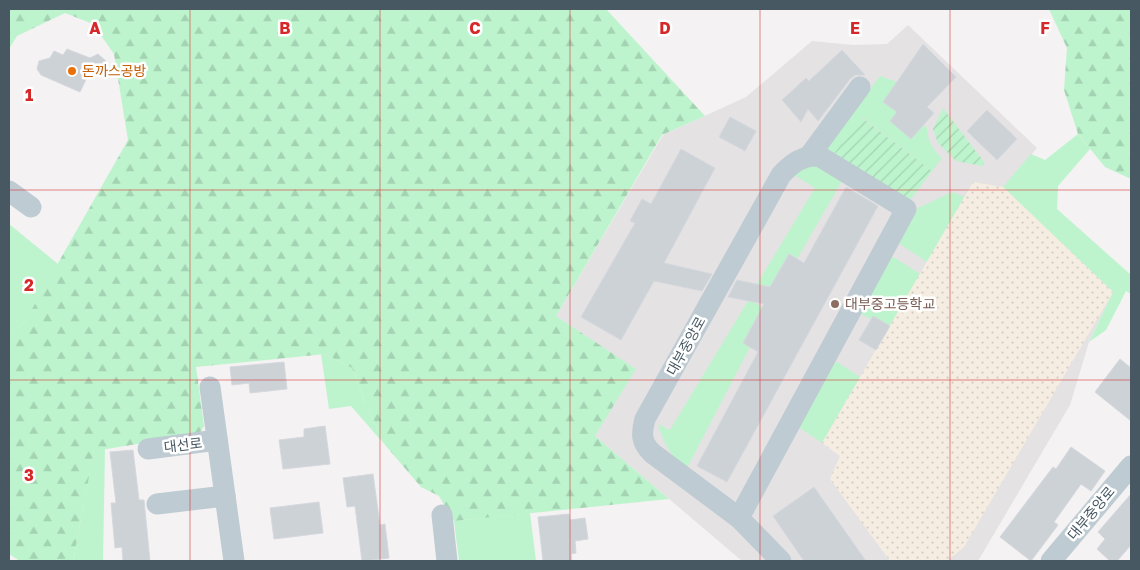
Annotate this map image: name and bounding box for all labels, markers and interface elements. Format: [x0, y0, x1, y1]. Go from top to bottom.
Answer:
text: A [89, 18, 101, 38]
text: B [279, 18, 291, 38]
text: C [469, 18, 481, 38]
text: D [659, 18, 671, 38]
text: E [850, 18, 860, 38]
text: F [1040, 18, 1050, 38]
place label: 돈까스공방 [82, 62, 147, 79]
marker: 돈까스공방 [66, 65, 78, 77]
text: 1 [25, 85, 33, 105]
text: 2 [24, 275, 34, 295]
place label: 대부중고등학교 [845, 295, 935, 312]
marker: 대부중고등학교 [829, 298, 841, 310]
street label: 대부중앙로 [663, 313, 709, 378]
street label: 대선로 [163, 434, 203, 455]
text: 3 [24, 465, 34, 485]
street label: 대부중앙로 [1063, 482, 1118, 543]

